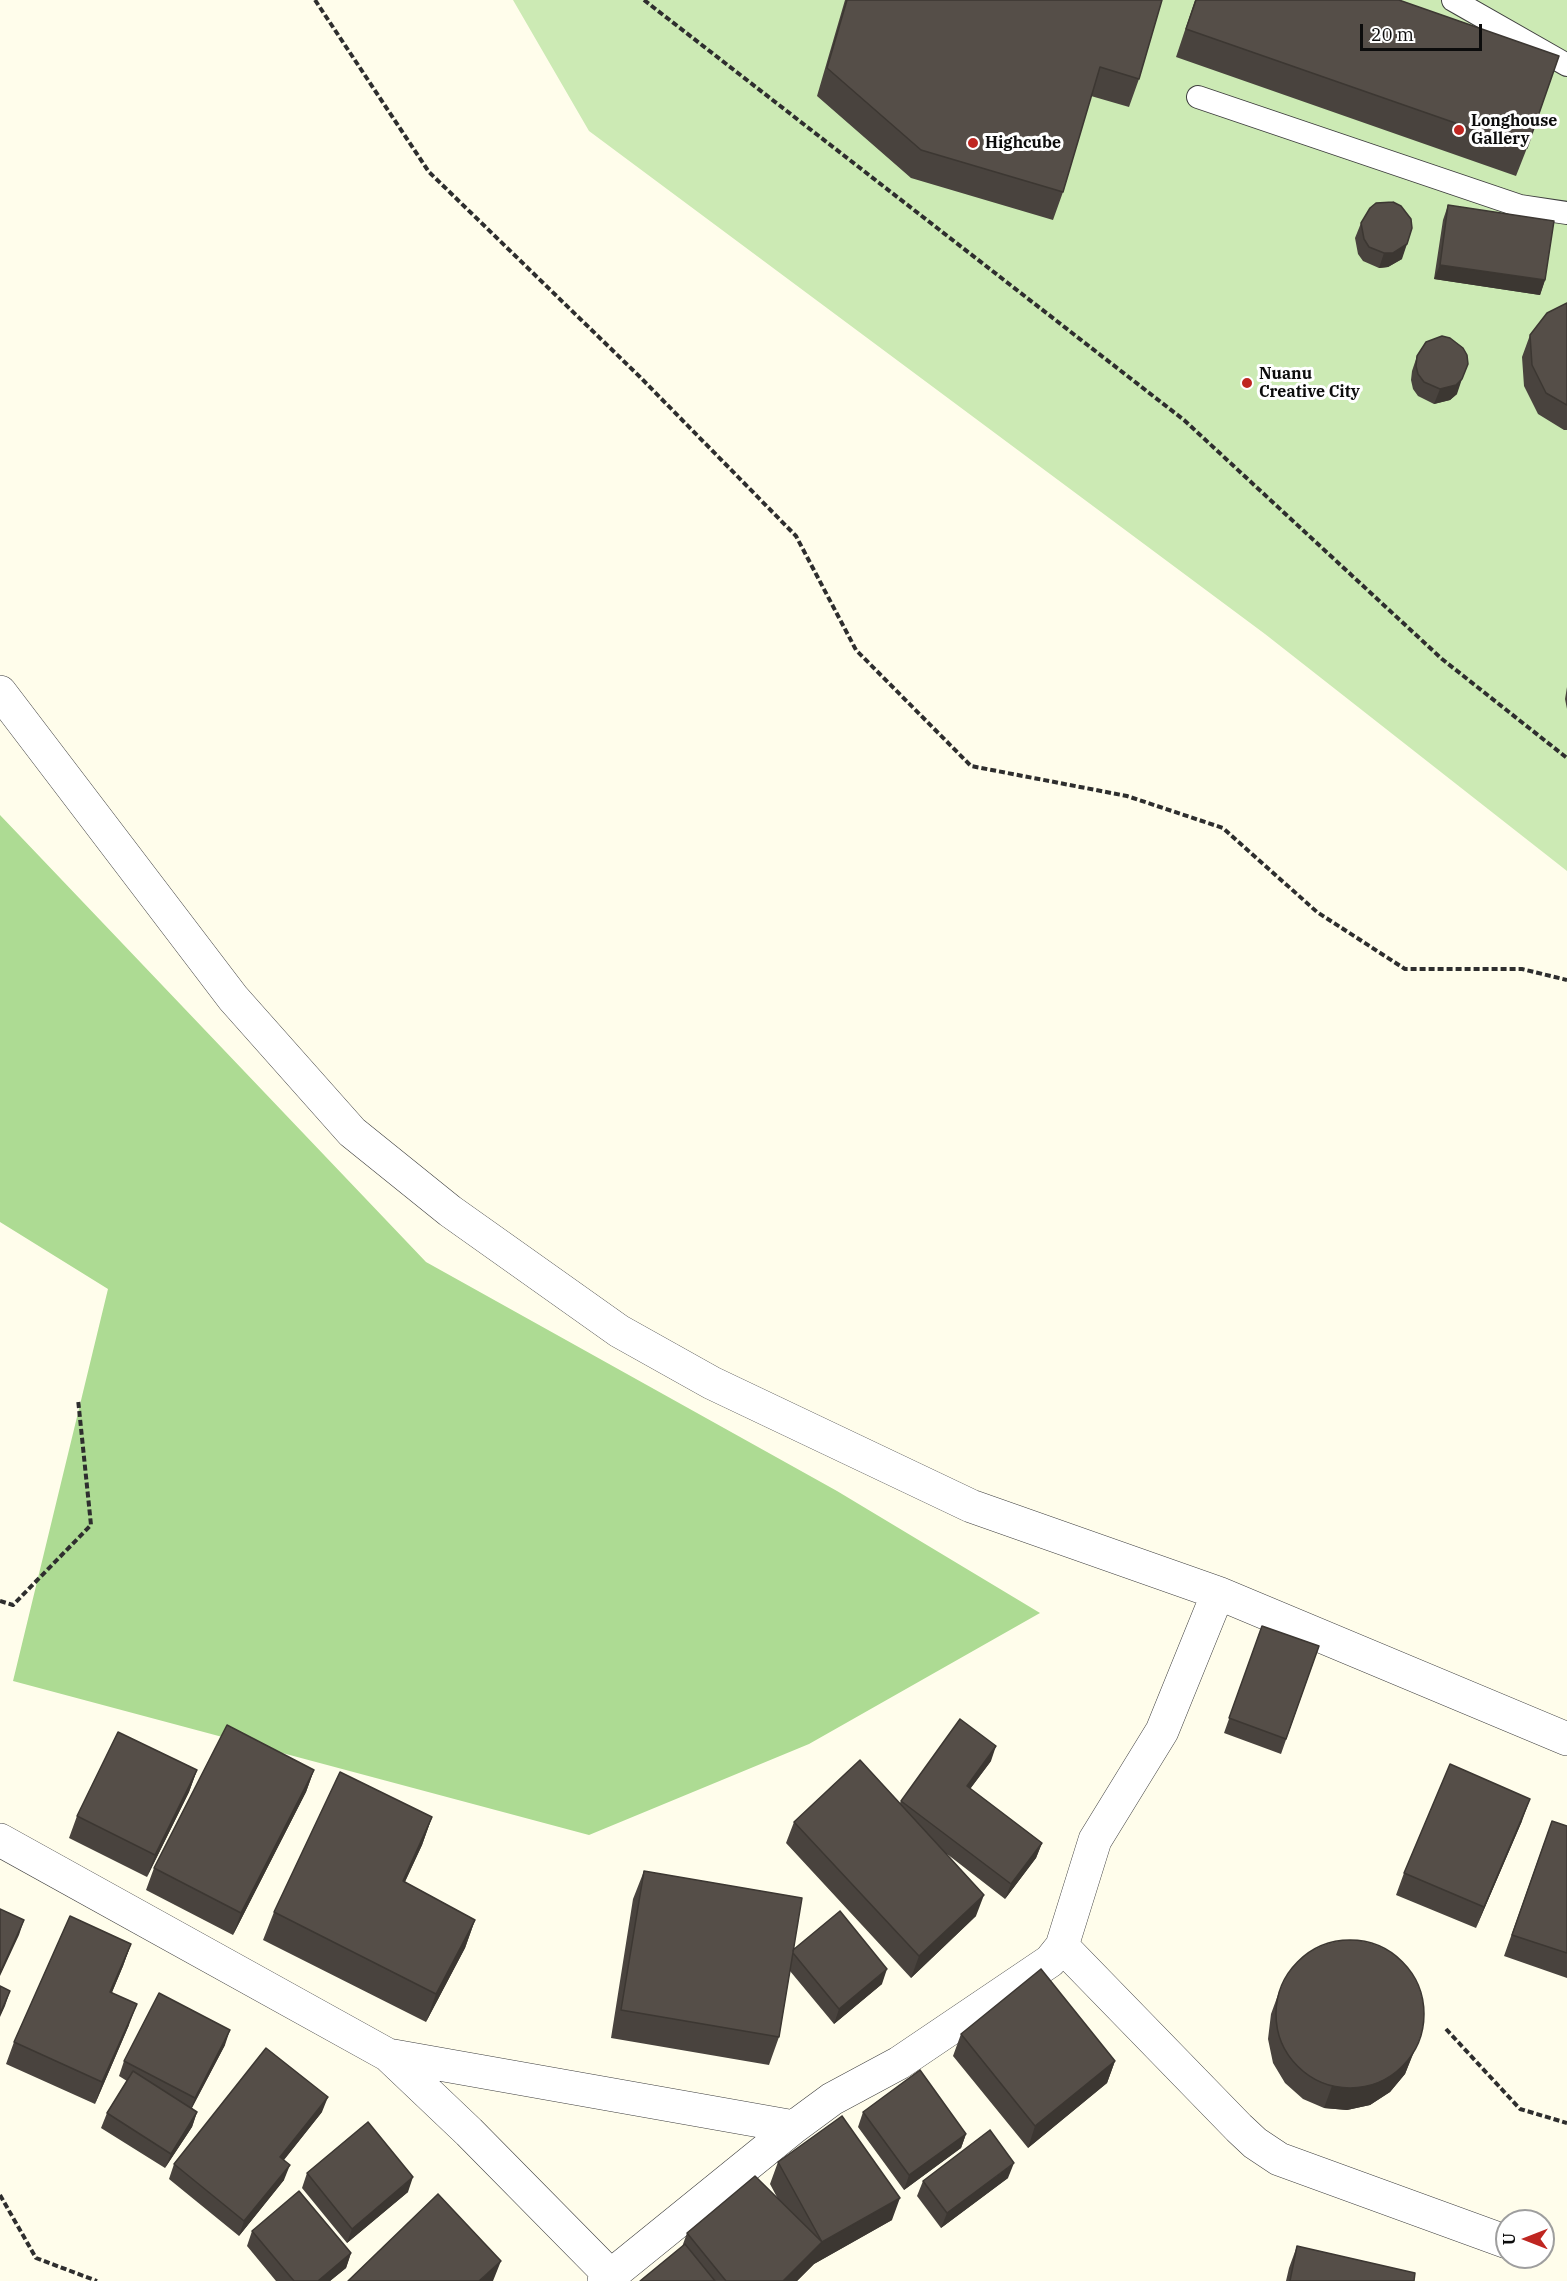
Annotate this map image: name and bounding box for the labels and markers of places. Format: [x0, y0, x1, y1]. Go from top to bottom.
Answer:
place label: Longhouse Gallery [1471, 111, 1557, 149]
marker: Longhouse Gallery [1452, 123, 1466, 137]
place label: Highcube [985, 133, 1061, 153]
marker: Highcube [966, 136, 980, 150]
place label: Nuanu Creative City [1259, 364, 1360, 402]
marker: Nuanu Creative City [1240, 376, 1254, 390]

